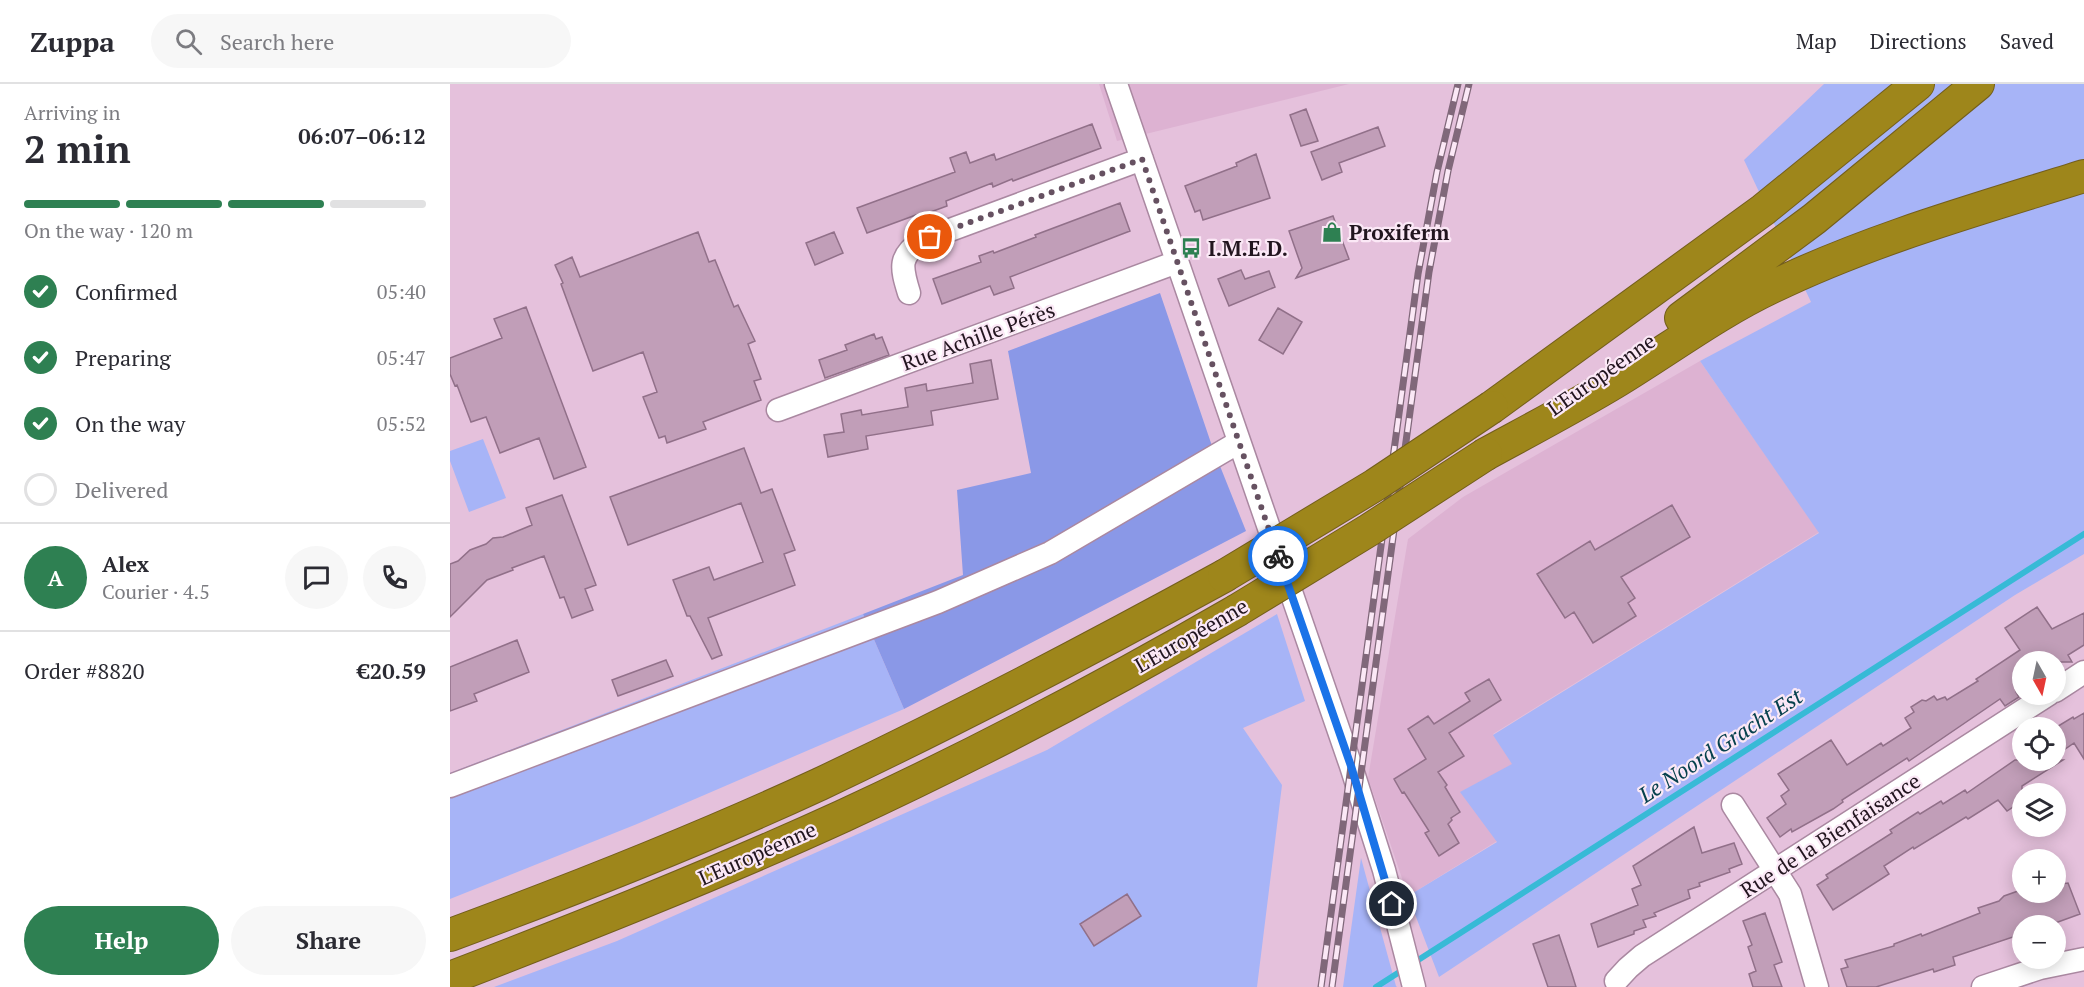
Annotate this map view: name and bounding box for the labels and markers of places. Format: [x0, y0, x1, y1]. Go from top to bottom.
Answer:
pin [904, 211, 955, 262]
place label: Proxiferm [1349, 218, 1450, 246]
shop icon: Proxiferm [1320, 220, 1344, 244]
place label: I.M.E.D. [1208, 234, 1288, 262]
bus stop icon: I.M.E.D. [1179, 236, 1203, 260]
pin [1366, 878, 1417, 929]

